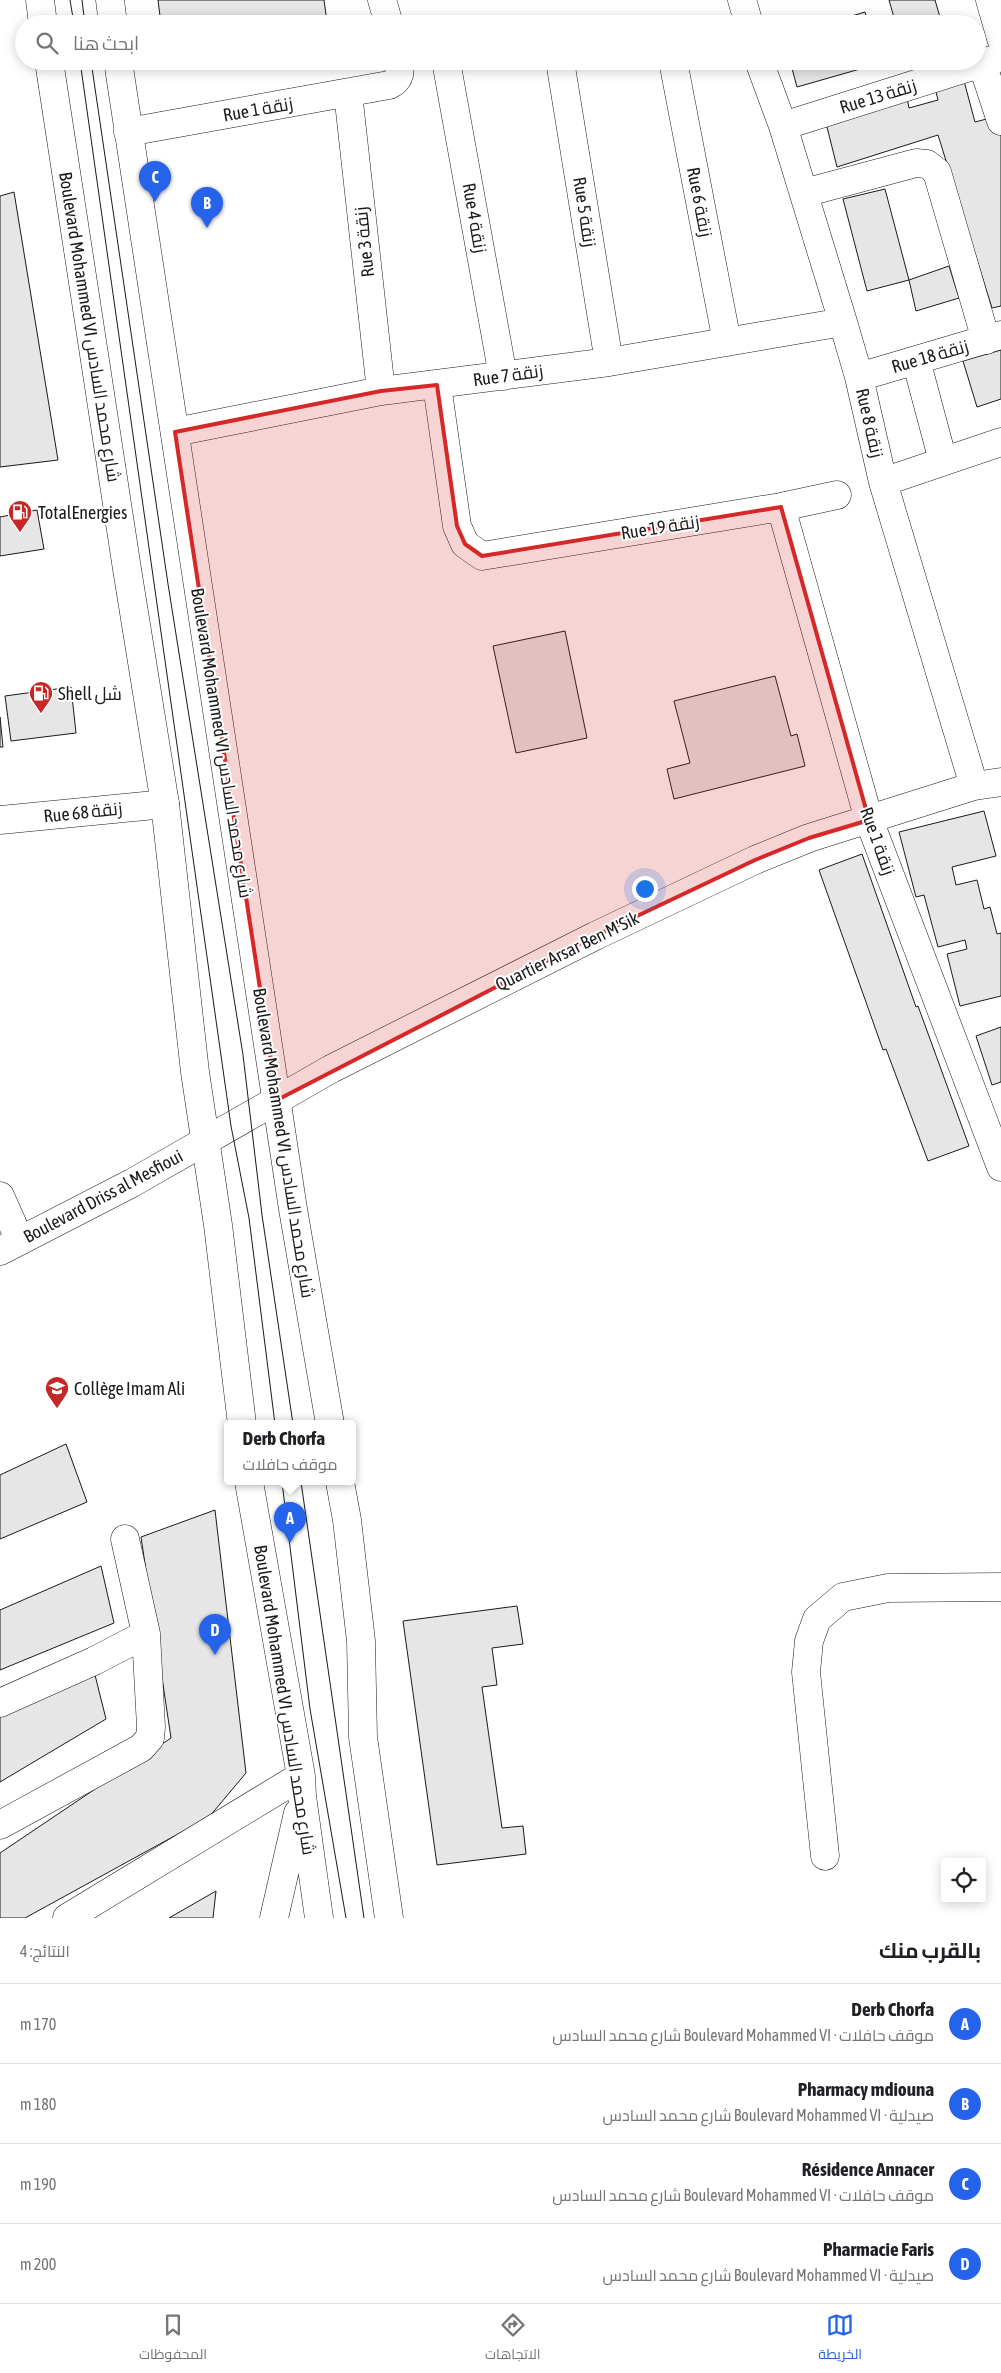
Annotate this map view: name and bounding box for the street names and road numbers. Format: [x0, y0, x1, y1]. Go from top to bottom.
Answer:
street label: Rue 13 زنقة [837, 74, 919, 119]
street label: Rue 1 زنقة [221, 93, 295, 126]
street label: Rue 6 زنقة [682, 165, 717, 239]
street label: Boulevard Mohammed VI شارع محمد السادس [53, 170, 125, 484]
street label: Rue 5 زنقة [568, 175, 601, 249]
street label: Rue 4 زنقة [458, 181, 491, 255]
street label: Rue 3 زنقة [350, 206, 379, 278]
street label: Rue 18 زنقة [889, 335, 971, 378]
street label: Rue 7 زنقة [472, 360, 545, 391]
street label: Rue 8 زنقة [851, 386, 888, 460]
street label: Rue 19 زنقة [619, 510, 701, 545]
street label: Boulevard Mohammed VI شارع محمد السادس [185, 586, 257, 900]
street label: Rue 68 زنقة [43, 797, 124, 828]
street label: Rue 1 زنقة [855, 804, 900, 878]
street label: Quartier Arsar Ben M'Sik [492, 907, 642, 995]
street label: Boulevard Mohammed VI شارع محمد السادس [247, 986, 319, 1300]
street label: Boulevard Driss al Mesfioui [20, 1145, 186, 1247]
street label: Boulevard Mohammed VI شارع محمد السادس [248, 1543, 320, 1857]

